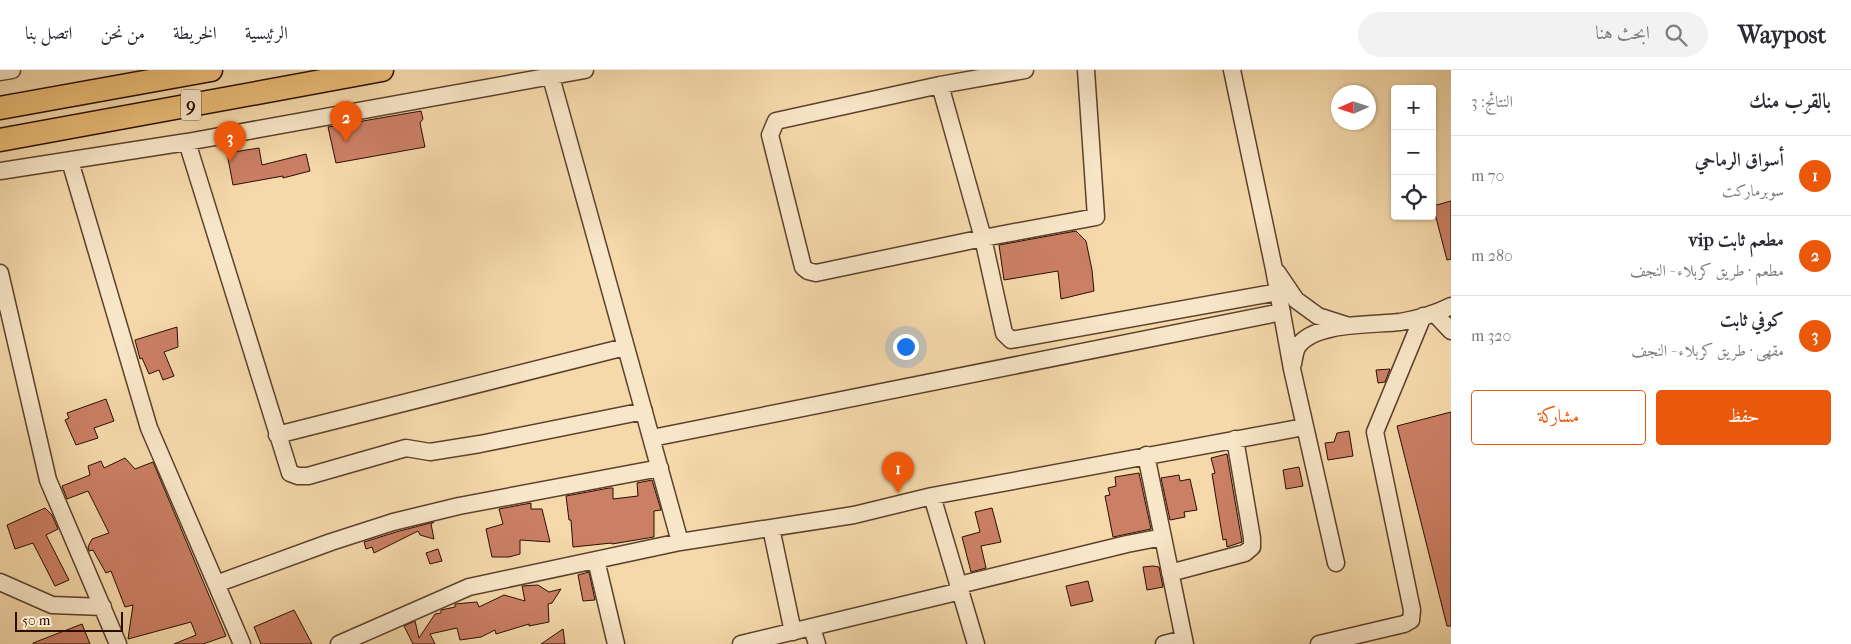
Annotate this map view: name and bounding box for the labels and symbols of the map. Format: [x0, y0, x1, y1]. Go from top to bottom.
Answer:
north arrow [1331, 85, 1376, 130]
road number: 9 [181, 90, 201, 120]
pin: 2 [330, 101, 362, 142]
pin: 3 [214, 121, 246, 162]
your location [893, 334, 919, 360]
pin: 1 [882, 452, 914, 493]
scale bar [15, 609, 122, 632]

